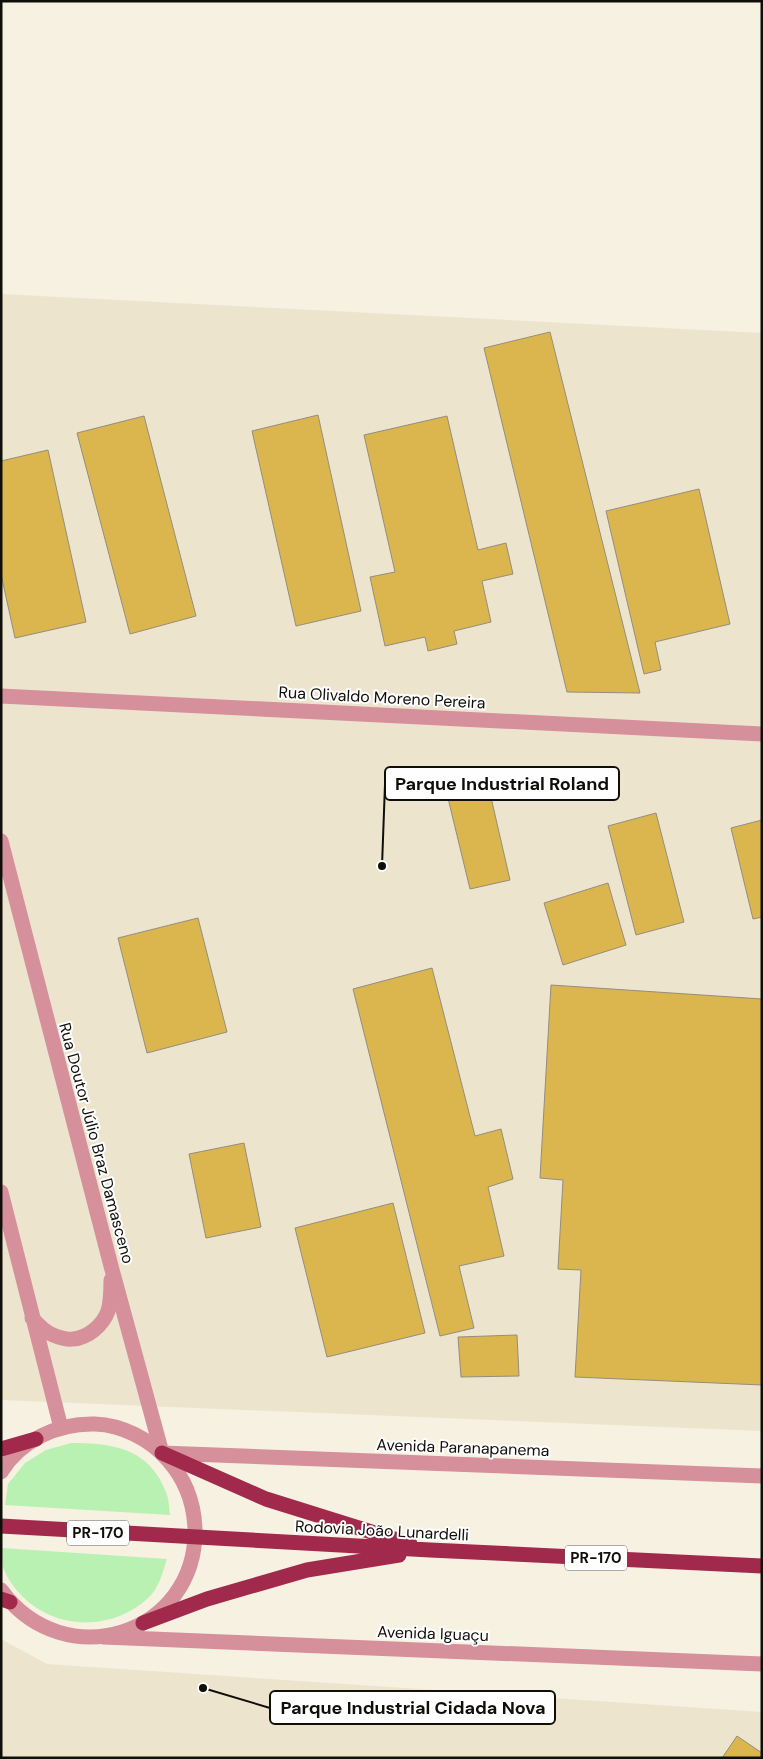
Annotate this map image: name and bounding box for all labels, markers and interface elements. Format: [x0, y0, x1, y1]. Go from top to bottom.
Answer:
street label: Rua Olivaldo Moreno Pereira [278, 682, 486, 713]
callout: Parque Industrial Roland [385, 767, 619, 800]
text: Parque Industrial Roland [395, 772, 609, 796]
street label: Rua Doutor Júlio Braz Damasceno [54, 1020, 139, 1266]
street label: Avenida Paranapanema [376, 1434, 550, 1461]
street label: Rodovia João Lunardelli [295, 1515, 469, 1546]
road number: PR-170 [67, 1520, 129, 1546]
road number: PR-170 [565, 1546, 627, 1570]
street label: Avenida Iguaçu [377, 1621, 489, 1646]
callout: Parque Industrial Cidada Nova [270, 1691, 555, 1724]
text: Parque Industrial Cidada Nova [280, 1696, 546, 1720]

